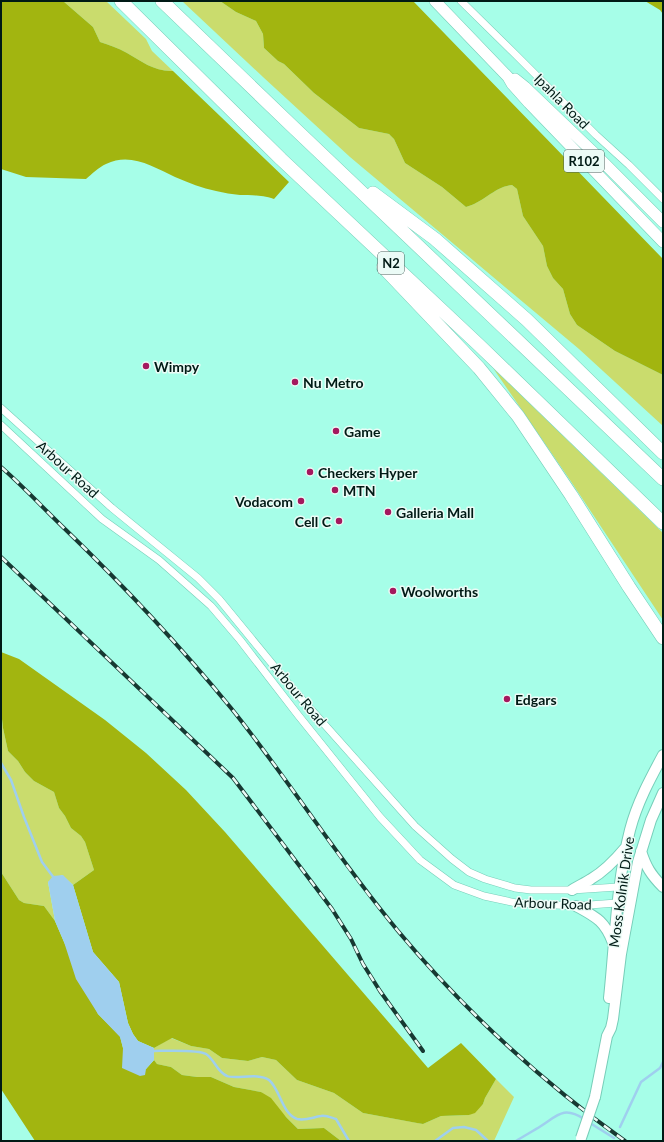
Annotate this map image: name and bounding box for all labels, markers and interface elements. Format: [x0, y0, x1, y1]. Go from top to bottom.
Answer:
street label: Ipahla Road [531, 70, 593, 132]
road number: R102 [564, 150, 604, 172]
road number: N2 [378, 252, 404, 274]
place label: Wimpy [154, 358, 200, 375]
marker: Wimpy [141, 361, 151, 371]
place label: Nu Metro [303, 374, 364, 391]
marker: Nu Metro [290, 377, 300, 387]
place label: Game [344, 423, 381, 440]
marker: Game [331, 426, 341, 436]
street label: Arbour Road [33, 437, 103, 501]
place label: Checkers Hyper [318, 464, 418, 481]
marker: Checkers Hyper [305, 467, 315, 477]
place label: MTN [343, 482, 375, 499]
marker: MTN [330, 485, 340, 495]
place label: Vodacom [234, 493, 293, 510]
marker: Vodacom [296, 496, 306, 506]
place label: Galleria Mall [396, 504, 474, 521]
marker: Galleria Mall [383, 507, 393, 517]
place label: Cell C [295, 513, 332, 530]
marker: Cell C [334, 516, 344, 526]
place label: Woolworths [401, 583, 478, 600]
marker: Woolworths [388, 586, 398, 596]
street label: Arbour Road [268, 659, 330, 729]
place label: Edgars [515, 691, 557, 708]
marker: Edgars [502, 694, 512, 704]
street label: Moss Kolnik Drive [605, 836, 637, 948]
street label: Arbour Road [514, 893, 592, 913]

